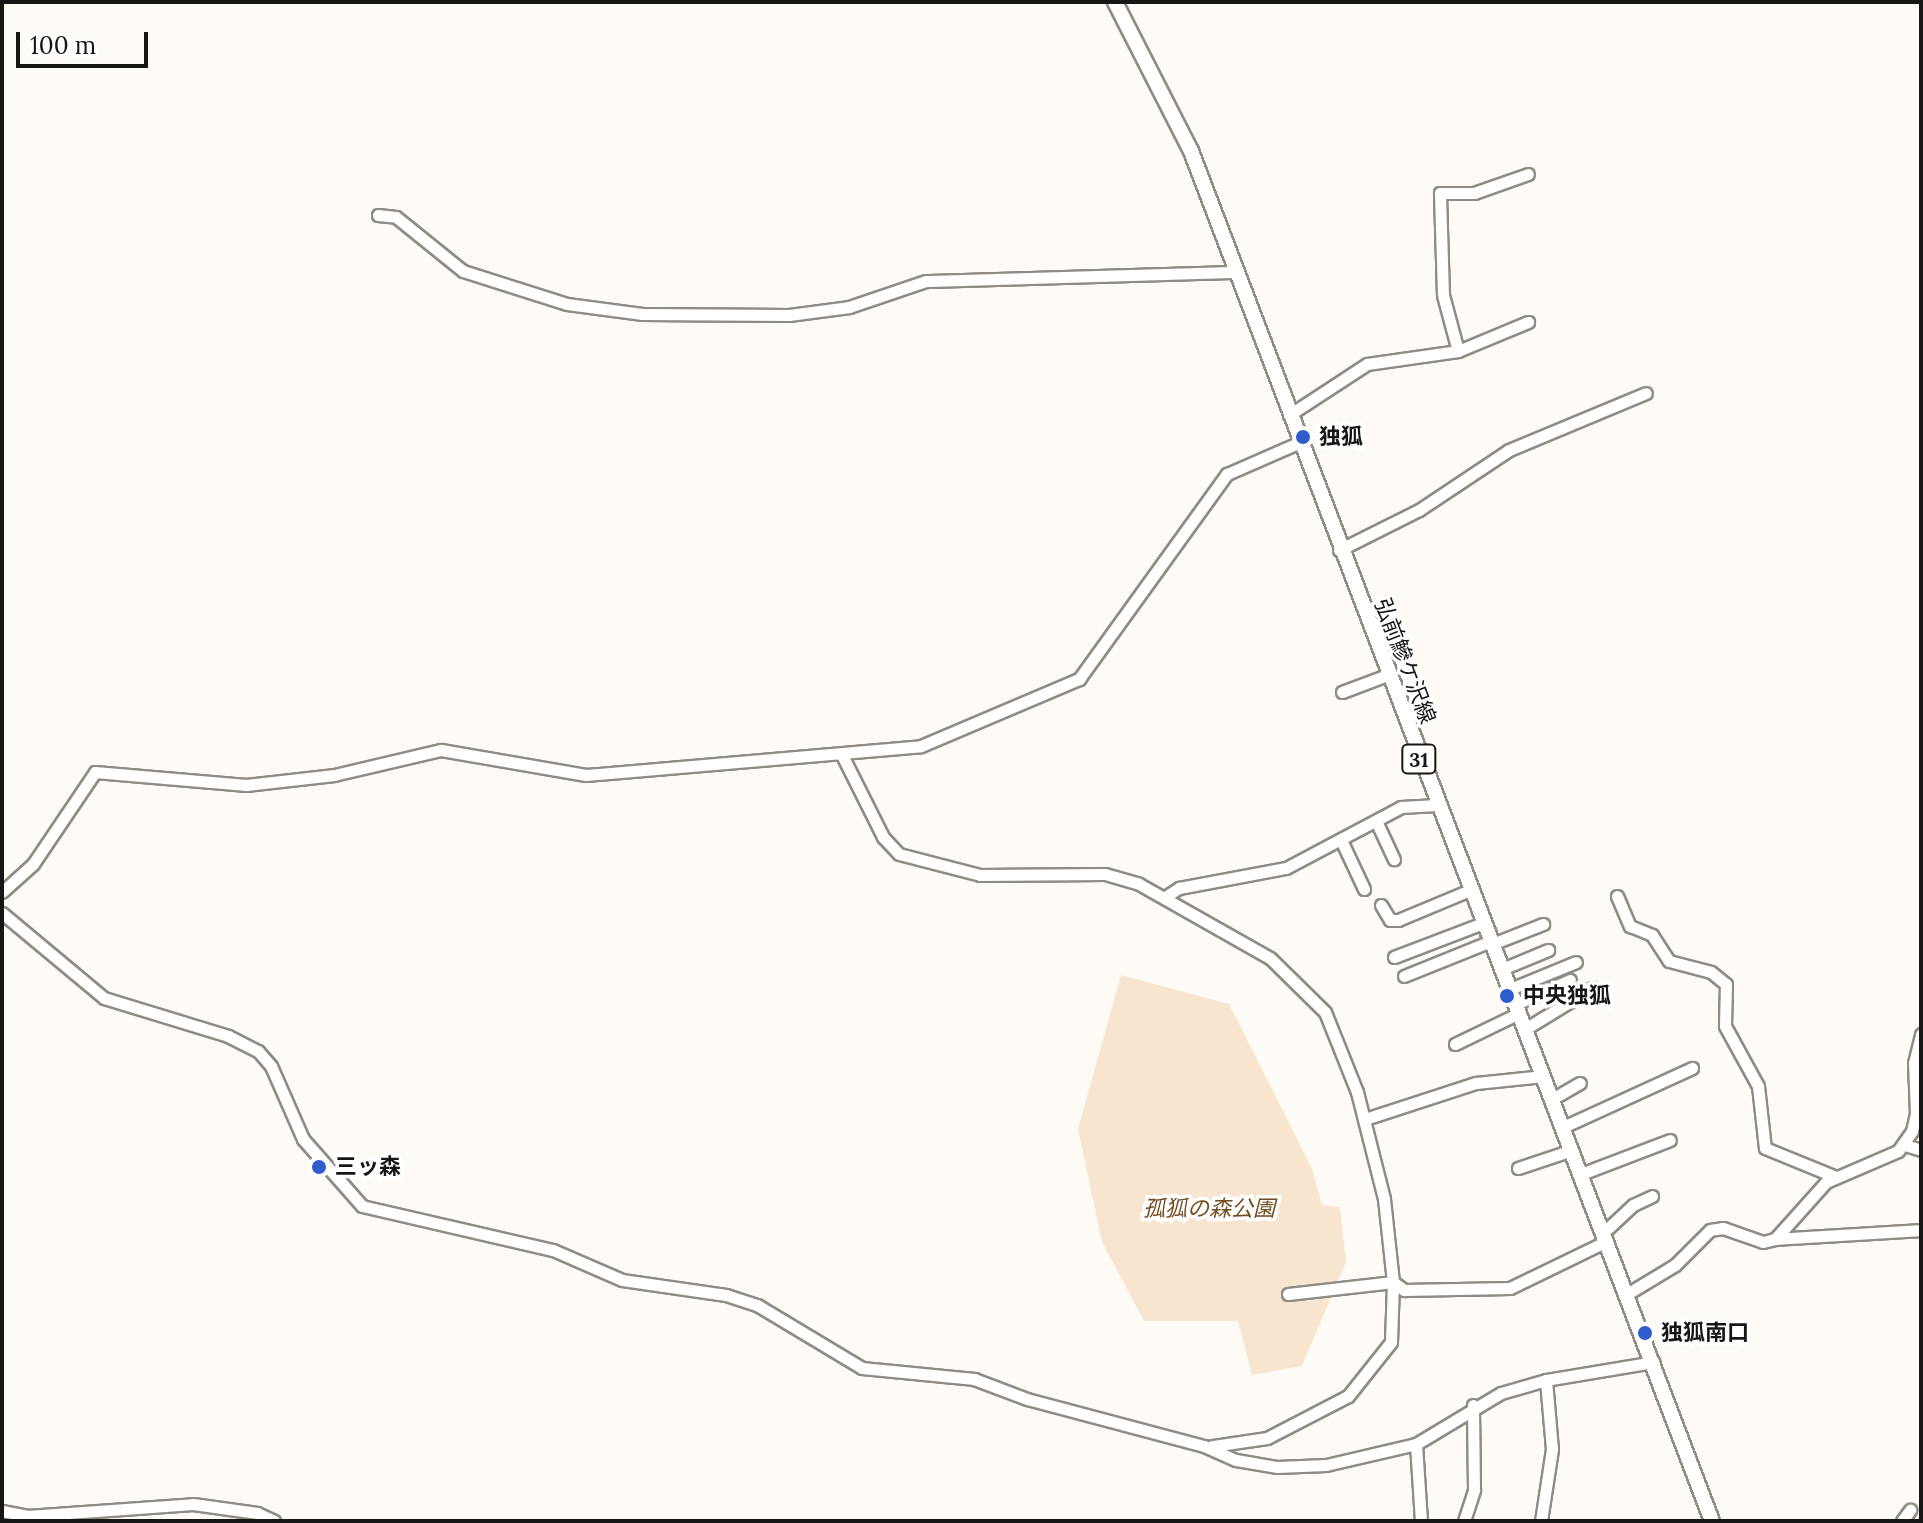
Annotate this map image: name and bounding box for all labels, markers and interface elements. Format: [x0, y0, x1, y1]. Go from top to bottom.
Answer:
scale bar [20, 16, 152, 66]
text: 100 m [30, 30, 96, 61]
place label: 独狐 [1319, 424, 1363, 450]
marker: 独狐 [1294, 428, 1312, 446]
street label: 弘前鰺ケ沢線 [1369, 595, 1441, 727]
road number: 31 [1401, 743, 1437, 775]
place label: 中央独狐 [1523, 983, 1611, 1009]
marker: 中央独狐 [1498, 987, 1516, 1005]
place label: 三ッ森 [335, 1154, 401, 1180]
marker: 三ッ森 [310, 1158, 328, 1176]
park label: 孤狐の森公園 [1143, 1196, 1275, 1222]
place label: 独狐南口 [1661, 1320, 1749, 1346]
marker: 独狐南口 [1636, 1324, 1654, 1342]

